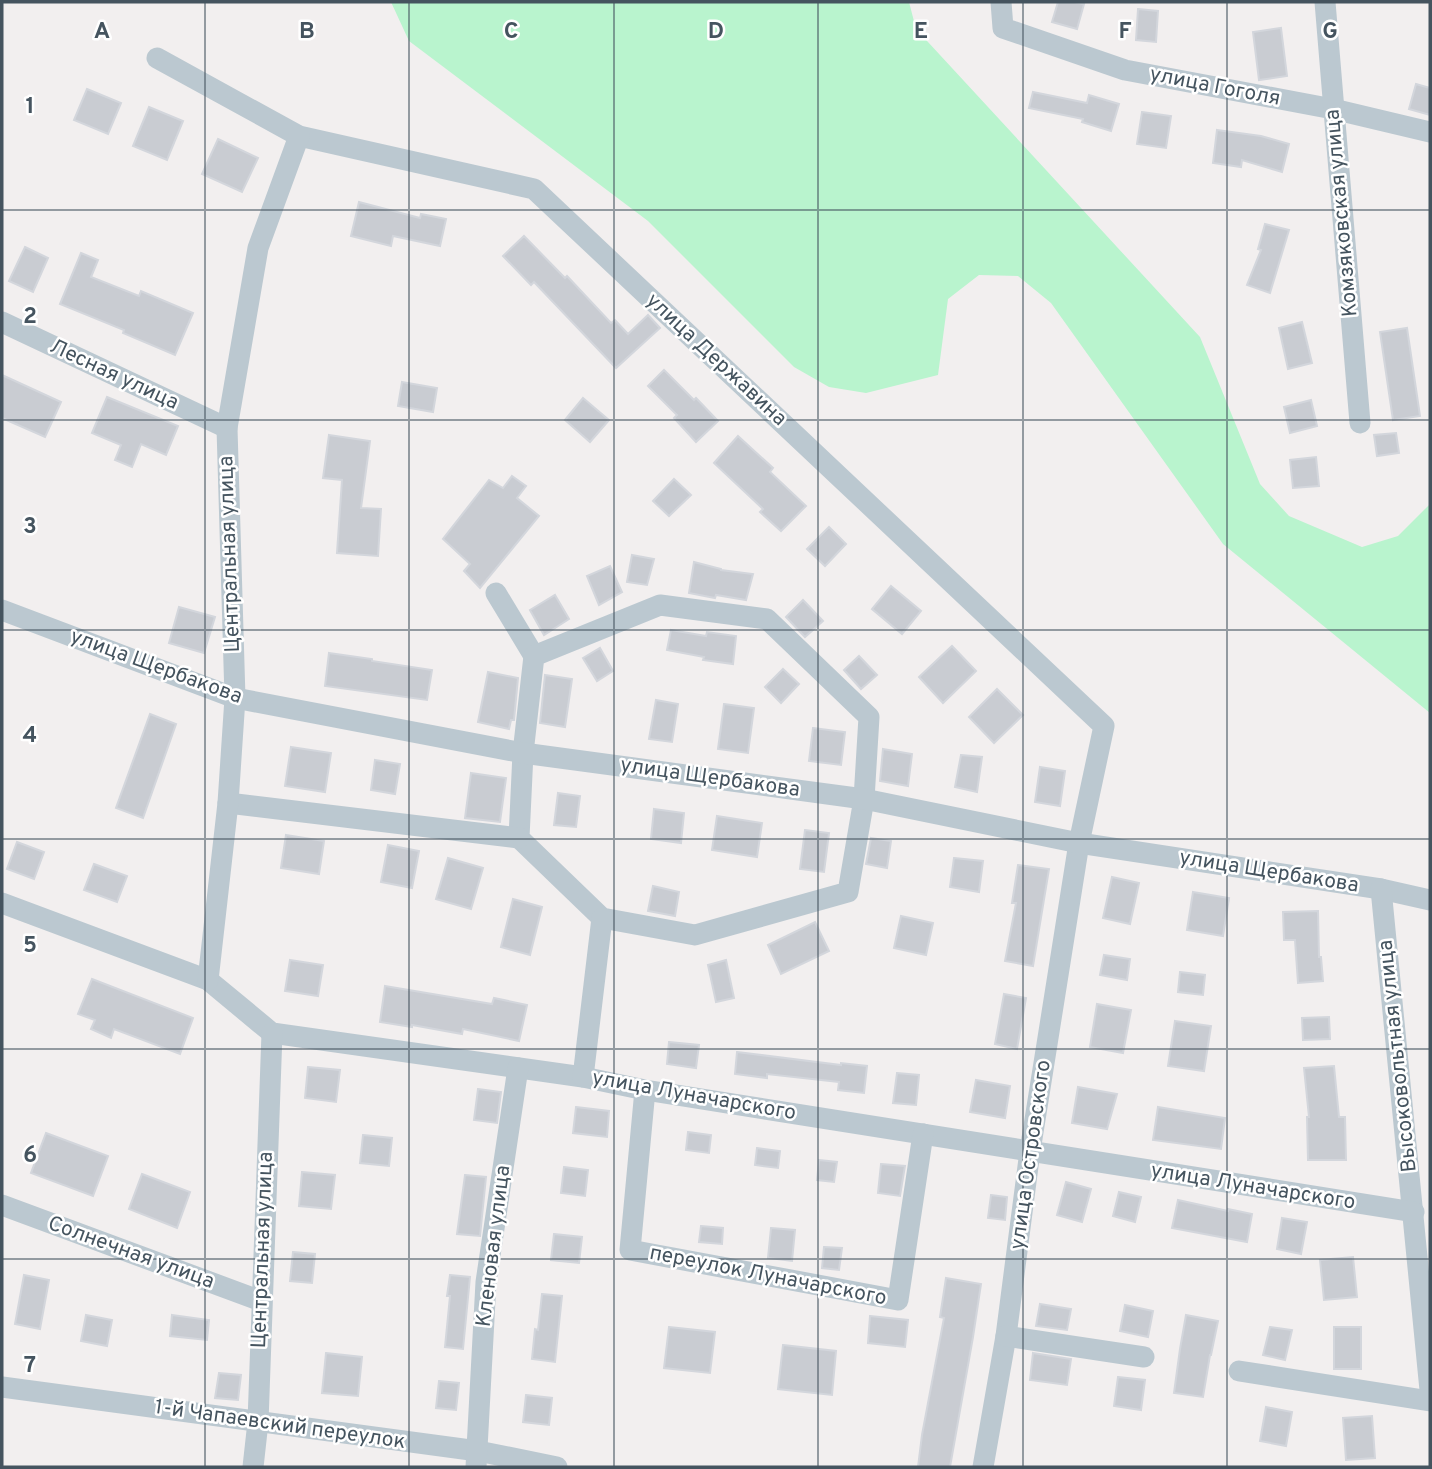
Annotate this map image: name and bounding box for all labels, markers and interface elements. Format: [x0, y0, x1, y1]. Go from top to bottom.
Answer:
text: A [94, 18, 110, 47]
text: B [299, 18, 315, 47]
text: C [504, 18, 518, 47]
text: D [708, 18, 724, 47]
text: E [914, 18, 928, 47]
text: F [1118, 18, 1132, 47]
text: G [1322, 18, 1338, 47]
street label: улица Гоголя [1147, 61, 1283, 113]
text: 1 [25, 93, 35, 122]
street label: Комзяковская улица [1319, 108, 1365, 318]
street label: улица Державина [640, 288, 792, 432]
text: 2 [23, 303, 37, 332]
street label: Лесная улица [45, 333, 183, 417]
street label: Центральная улица [213, 455, 247, 653]
text: 3 [23, 513, 37, 542]
street label: улица Щербакова [66, 623, 246, 711]
text: 4 [23, 722, 37, 751]
street label: улица Щербакова [618, 752, 802, 804]
street label: улица Щербакова [1177, 844, 1361, 900]
text: 5 [23, 932, 37, 961]
street label: Высоковольтная улица [1372, 938, 1424, 1174]
street label: улица Островского [1004, 1058, 1058, 1252]
street label: улица Луначарского [590, 1065, 798, 1127]
text: 6 [23, 1142, 37, 1171]
street label: Центральная улица [246, 1151, 280, 1349]
street label: улица Луначарского [1149, 1157, 1357, 1217]
street label: Кленовая улица [471, 1164, 517, 1328]
street label: Солнечная улица [44, 1210, 218, 1296]
street label: переулок Луначарского [647, 1240, 889, 1312]
text: 7 [24, 1352, 36, 1381]
street label: 1-й Чапаевский переулок [153, 1394, 407, 1456]

